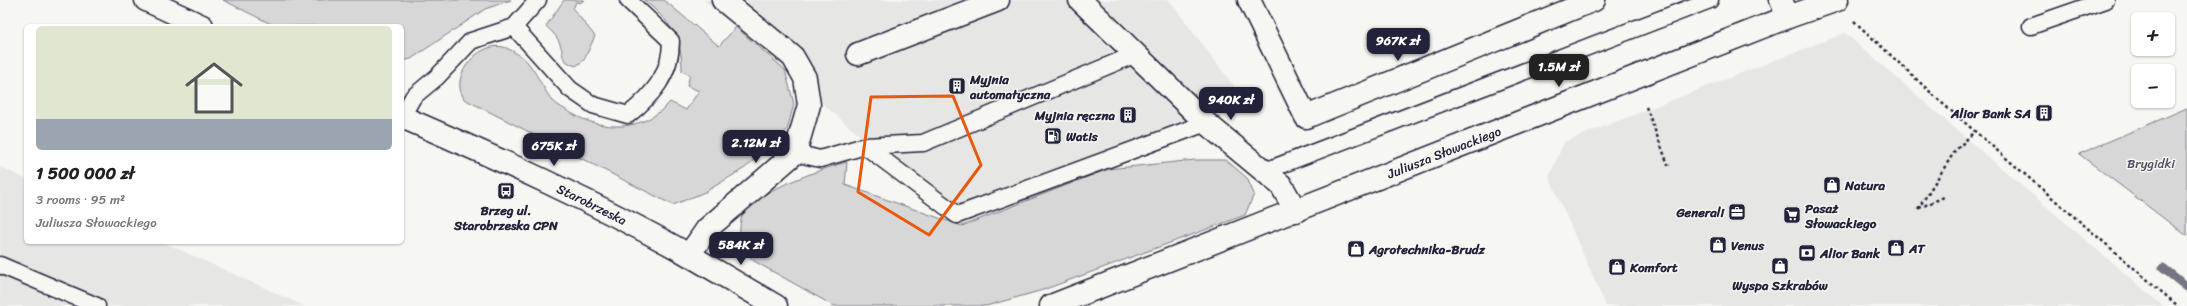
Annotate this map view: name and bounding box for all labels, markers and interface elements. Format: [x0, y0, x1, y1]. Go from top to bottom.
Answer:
map controls [2131, 12, 2175, 108]
button: + [2131, 12, 2175, 56]
pin: 967K zł [1361, 28, 1435, 62]
text: 967K zł [1376, 29, 1420, 52]
icon: home [178, 52, 250, 124]
pin: 1.5M zł [1522, 54, 1596, 88]
text: 1.5M zł [1538, 55, 1580, 78]
button: − [2131, 64, 2175, 108]
place label: Myjnia automatyczna [969, 68, 1051, 106]
building icon: Myjnia automatyczna [947, 76, 967, 96]
pin: 940K zł [1194, 87, 1268, 121]
text: 940K zł [1208, 88, 1254, 111]
place label: Alior Bank SA [1950, 102, 2031, 125]
building icon: Alior Bank SA [2034, 103, 2054, 123]
place label: Myjnia ręczna [1034, 104, 1115, 127]
building icon: Myjnia ręczna [1118, 105, 1138, 125]
street label: Juliusza Słowackiego [1383, 119, 1505, 186]
place label: Watis [1066, 125, 1099, 148]
fuel station icon: Watis [1043, 126, 1063, 146]
pin: 2.12M zł [715, 130, 797, 164]
text: 2.12M zł [732, 131, 780, 154]
pin: 675K zł [517, 133, 591, 167]
text: 675K zł [532, 134, 576, 157]
park label: Brygidki [2127, 152, 2175, 175]
text: 1 500 000 zł [36, 158, 134, 188]
place label: Natura [1844, 174, 1886, 197]
shop icon: Natura [1822, 175, 1842, 195]
street label: Starobrzeska [553, 177, 631, 232]
bus stop icon: Brzeg ul. Starobrzeska CPN [496, 181, 516, 201]
text: 3 rooms · 95 m² [36, 188, 125, 211]
place label: Pasaż Słowackiego [1804, 197, 1877, 235]
place label: Brzeg ul. Starobrzeska CPN [453, 199, 559, 237]
place label: Generali [1675, 201, 1725, 224]
office icon: Generali [1727, 202, 1747, 222]
supermarket icon: Pasaż Słowackiego [1782, 205, 1802, 225]
text: Juliusza Słowackiego [36, 211, 157, 234]
pin: 584K zł [704, 232, 778, 266]
text: 584K zł [718, 233, 764, 256]
place label: Venus [1731, 234, 1765, 257]
shop icon: Venus [1708, 235, 1728, 255]
place label: AT [1908, 237, 1927, 260]
place label: Agrotechnika-Brudz [1368, 238, 1486, 261]
shop icon: AT [1886, 238, 1906, 258]
shop icon: Agrotechnika-Brudz [1346, 239, 1366, 259]
place label: Alior Bank [1819, 242, 1881, 265]
bank icon: Alior Bank [1797, 243, 1817, 263]
place label: Komfort [1629, 256, 1678, 279]
shop icon: Wyspa Szkrabów [1770, 256, 1790, 276]
shop icon: Komfort [1607, 257, 1627, 277]
place label: Wyspa Szkrabów [1732, 274, 1829, 297]

